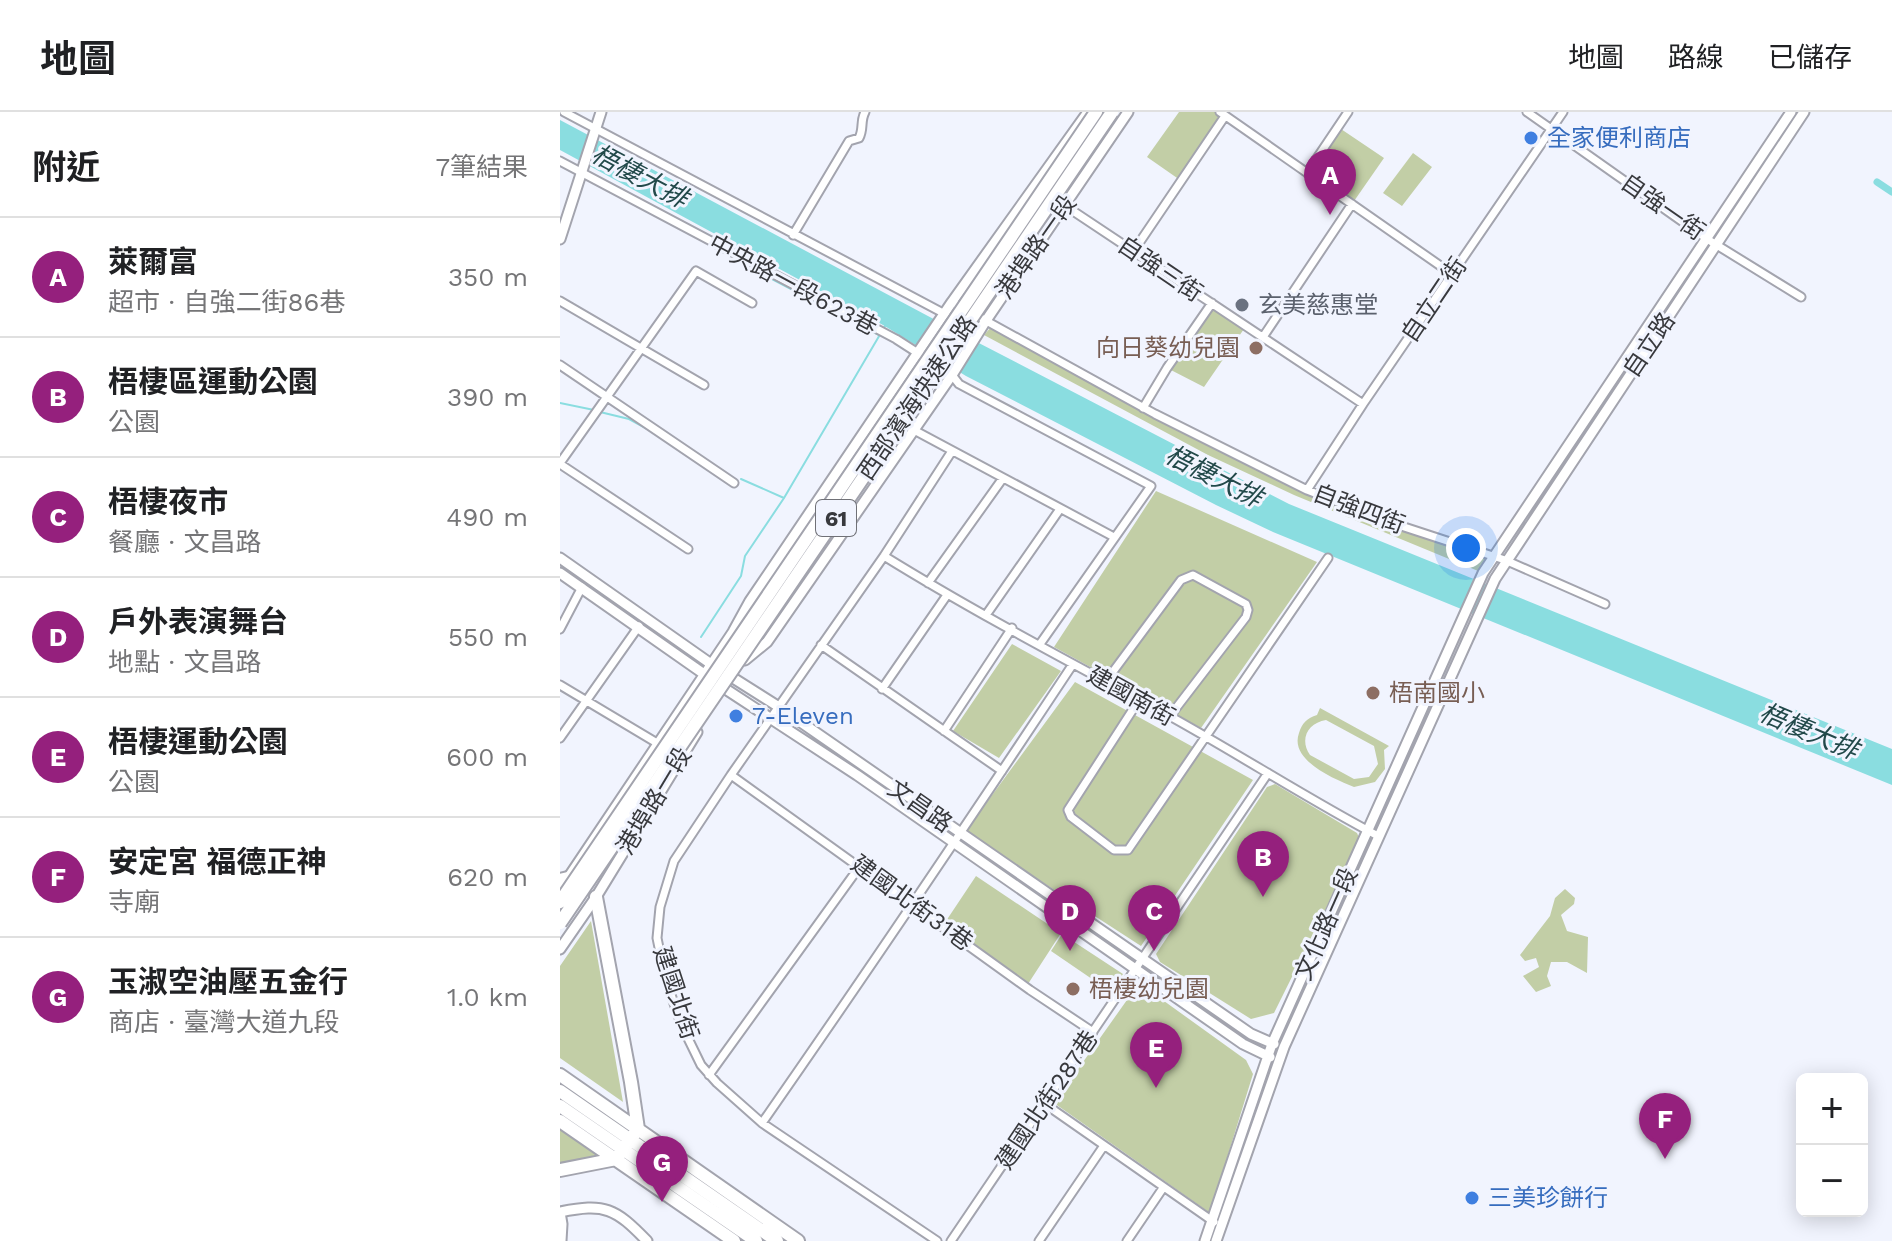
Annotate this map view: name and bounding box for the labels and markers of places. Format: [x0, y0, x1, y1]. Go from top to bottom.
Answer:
place label: 全家便利商店 [1547, 124, 1691, 152]
marker: 全家便利商店 [1522, 129, 1540, 147]
pin: A [1304, 149, 1356, 215]
place label: 玄美慈惠堂 [1258, 291, 1378, 319]
marker: 玄美慈惠堂 [1233, 296, 1251, 314]
place label: 向日葵幼兒園 [1096, 334, 1240, 362]
marker: 向日葵幼兒園 [1247, 339, 1265, 357]
place label: 梧南國小 [1389, 679, 1485, 707]
marker: 梧南國小 [1364, 684, 1382, 702]
place label: 7-Eleven [752, 702, 854, 730]
marker: 7-Eleven [727, 707, 745, 725]
pin: B [1237, 831, 1289, 897]
pin: D [1044, 885, 1096, 951]
pin: C [1128, 885, 1180, 951]
place label: 梧棲幼兒園 [1089, 975, 1209, 1003]
marker: 梧棲幼兒園 [1064, 980, 1082, 998]
pin: E [1130, 1022, 1182, 1088]
pin: F [1639, 1093, 1691, 1159]
pin: G [636, 1136, 688, 1202]
place label: 三美珍餅行 [1488, 1184, 1608, 1212]
marker: 三美珍餅行 [1463, 1189, 1481, 1207]

